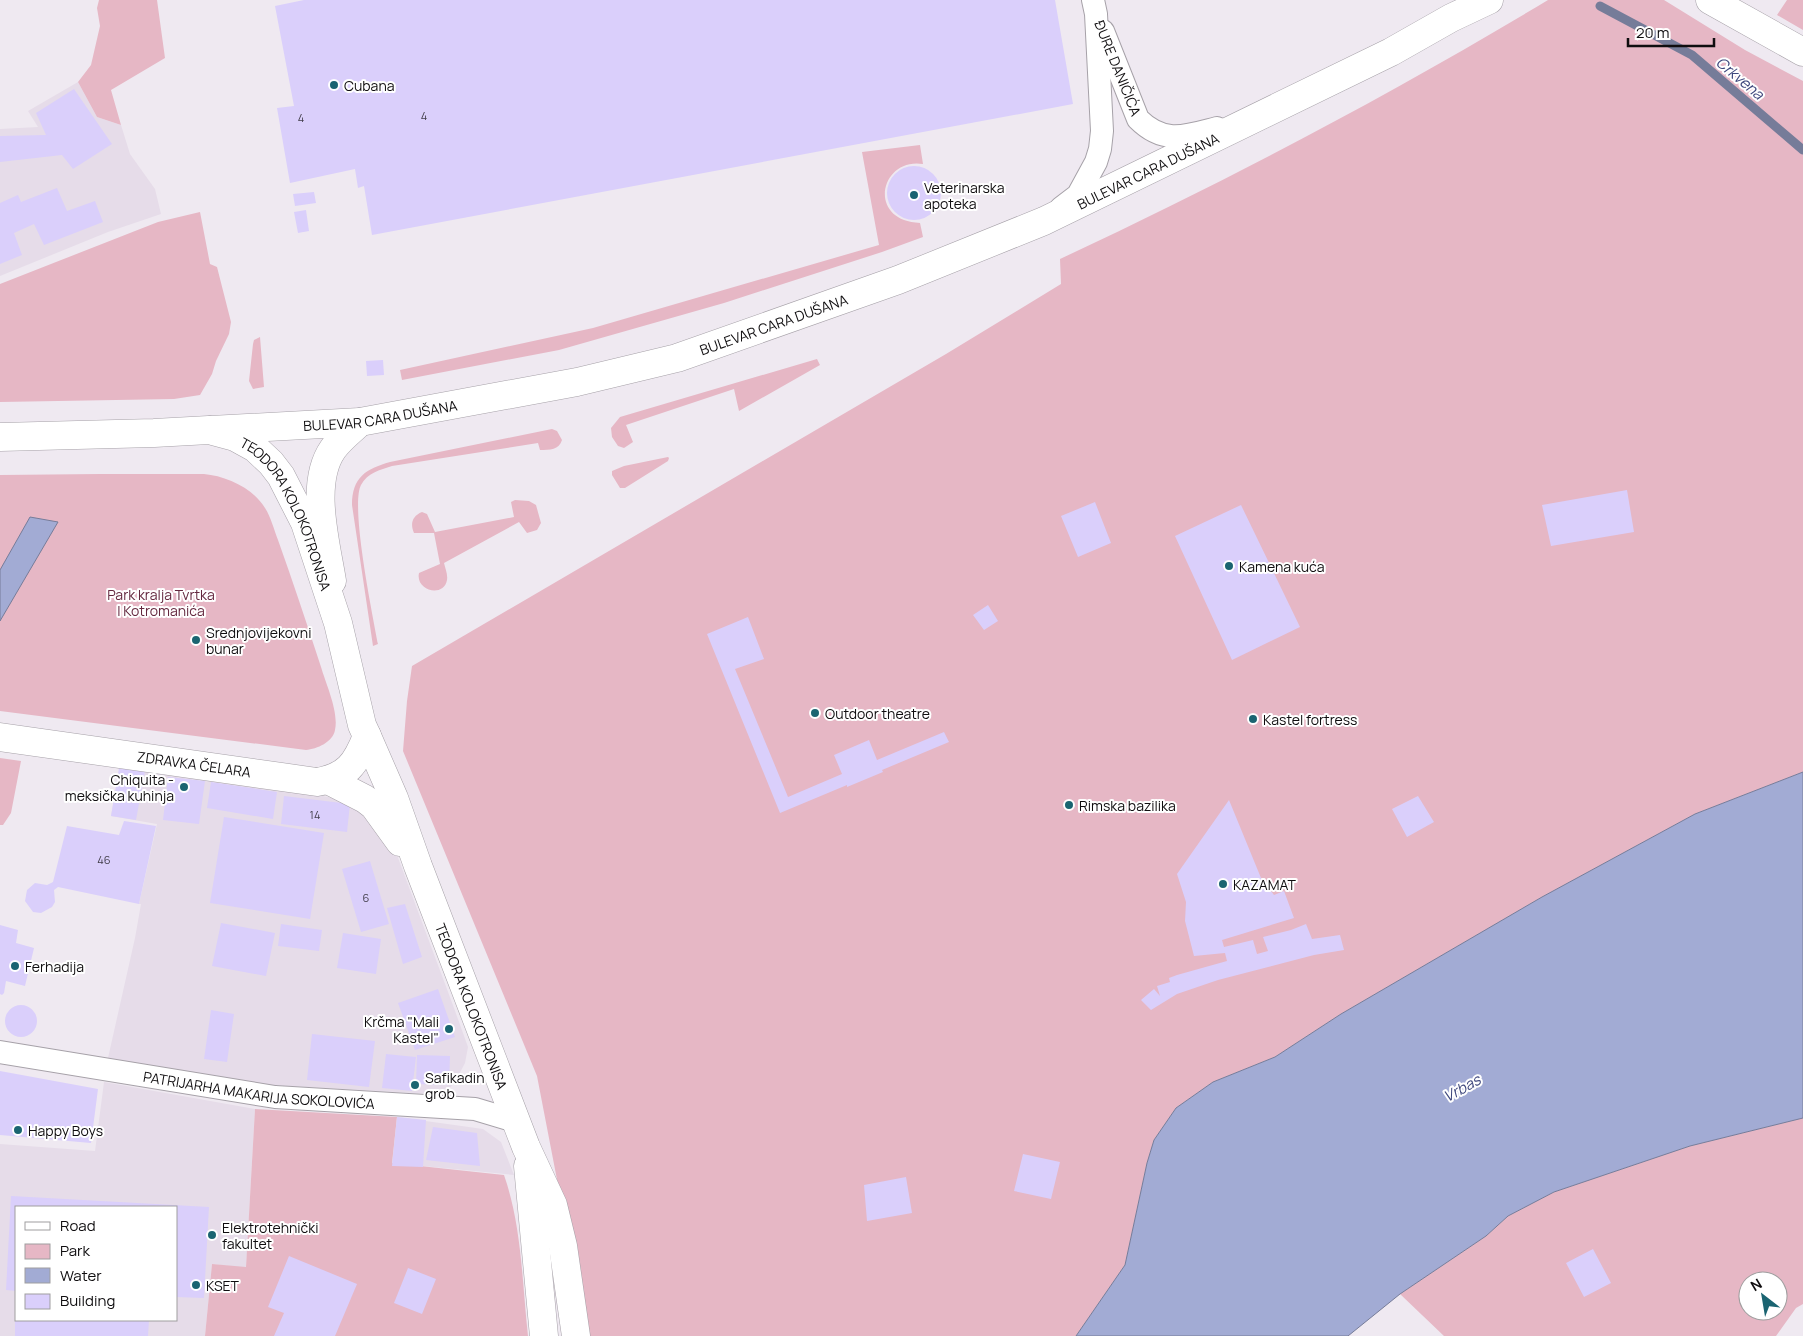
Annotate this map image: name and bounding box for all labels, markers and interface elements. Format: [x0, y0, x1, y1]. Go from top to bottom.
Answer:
scale bar [1628, 15, 1714, 47]
street label: ĐURE DANIČIĆA [1090, 17, 1146, 119]
text: 20 m [1636, 22, 1669, 43]
water label: Crkvena [1712, 52, 1769, 105]
place label: Cubana [344, 76, 395, 95]
marker: Cubana [328, 79, 340, 91]
house number: 4 [421, 108, 427, 123]
house number: 4 [298, 110, 304, 125]
street label: BULEVAR CARA DUŠANA [1074, 128, 1222, 213]
place label: Veterinarska apoteka [924, 178, 1005, 213]
marker: Veterinarska apoteka [908, 189, 920, 201]
street label: BULEVAR CARA DUŠANA [697, 289, 850, 359]
street label: BULEVAR CARA DUŠANA [303, 395, 459, 435]
street label: TEODORA KOLOKOTRONISA [237, 432, 336, 593]
place label: Kamena kuća [1239, 557, 1325, 576]
marker: Kamena kuća [1223, 560, 1235, 572]
park label: Park kralja Tvrtka I Kotromanića [107, 585, 215, 620]
place label: Srednjovijekovni bunar [206, 623, 311, 658]
marker: Srednjovijekovni bunar [190, 634, 202, 646]
place label: Outdoor theatre [825, 704, 930, 723]
marker: Outdoor theatre [809, 707, 821, 719]
place label: Kastel fortress [1263, 710, 1357, 729]
marker: Kastel fortress [1247, 713, 1259, 725]
street label: ZDRAVKA ČELARA [136, 747, 252, 781]
place label: Chiquita - meksička kuhinja [65, 770, 174, 805]
marker: Chiquita - meksička kuhinja [178, 781, 190, 793]
place label: Rimska bazilika [1079, 796, 1176, 815]
marker: Rimska bazilika [1063, 799, 1075, 811]
house number: 14 [310, 807, 320, 822]
house number: 46 [97, 852, 111, 867]
place label: KAZAMAT [1233, 875, 1296, 894]
marker: KAZAMAT [1217, 878, 1229, 890]
house number: 6 [363, 890, 370, 905]
street label: TEODORA KOLOKOTRONISA [431, 920, 512, 1092]
place label: Ferhadija [25, 957, 84, 976]
marker: Ferhadija [9, 960, 21, 972]
place label: Krčma "Mali Kastel" [364, 1012, 439, 1047]
marker: Krčma "Mali Kastel" [443, 1023, 455, 1035]
street label: PATRIJARHA MAKARIJA SOKOLOVIĆA [142, 1066, 375, 1112]
place label: Safikadin grob [425, 1068, 484, 1103]
water label: Vrbas [1440, 1069, 1485, 1107]
marker: Safikadin grob [409, 1079, 421, 1091]
place label: Happy Boys [28, 1121, 103, 1140]
marker: Happy Boys [12, 1124, 24, 1136]
legend [15, 1206, 178, 1321]
text: Road [60, 1215, 96, 1236]
place label: Elektrotehnički fakultet [222, 1218, 319, 1253]
marker: Elektrotehnički fakultet [206, 1229, 218, 1241]
text: Park [60, 1240, 90, 1261]
text: Water [60, 1265, 102, 1286]
north arrow [1738, 1271, 1788, 1321]
text: N [1747, 1274, 1765, 1295]
place label: KSET [206, 1276, 239, 1295]
marker: KSET [190, 1279, 202, 1291]
text: Building [60, 1290, 115, 1311]

